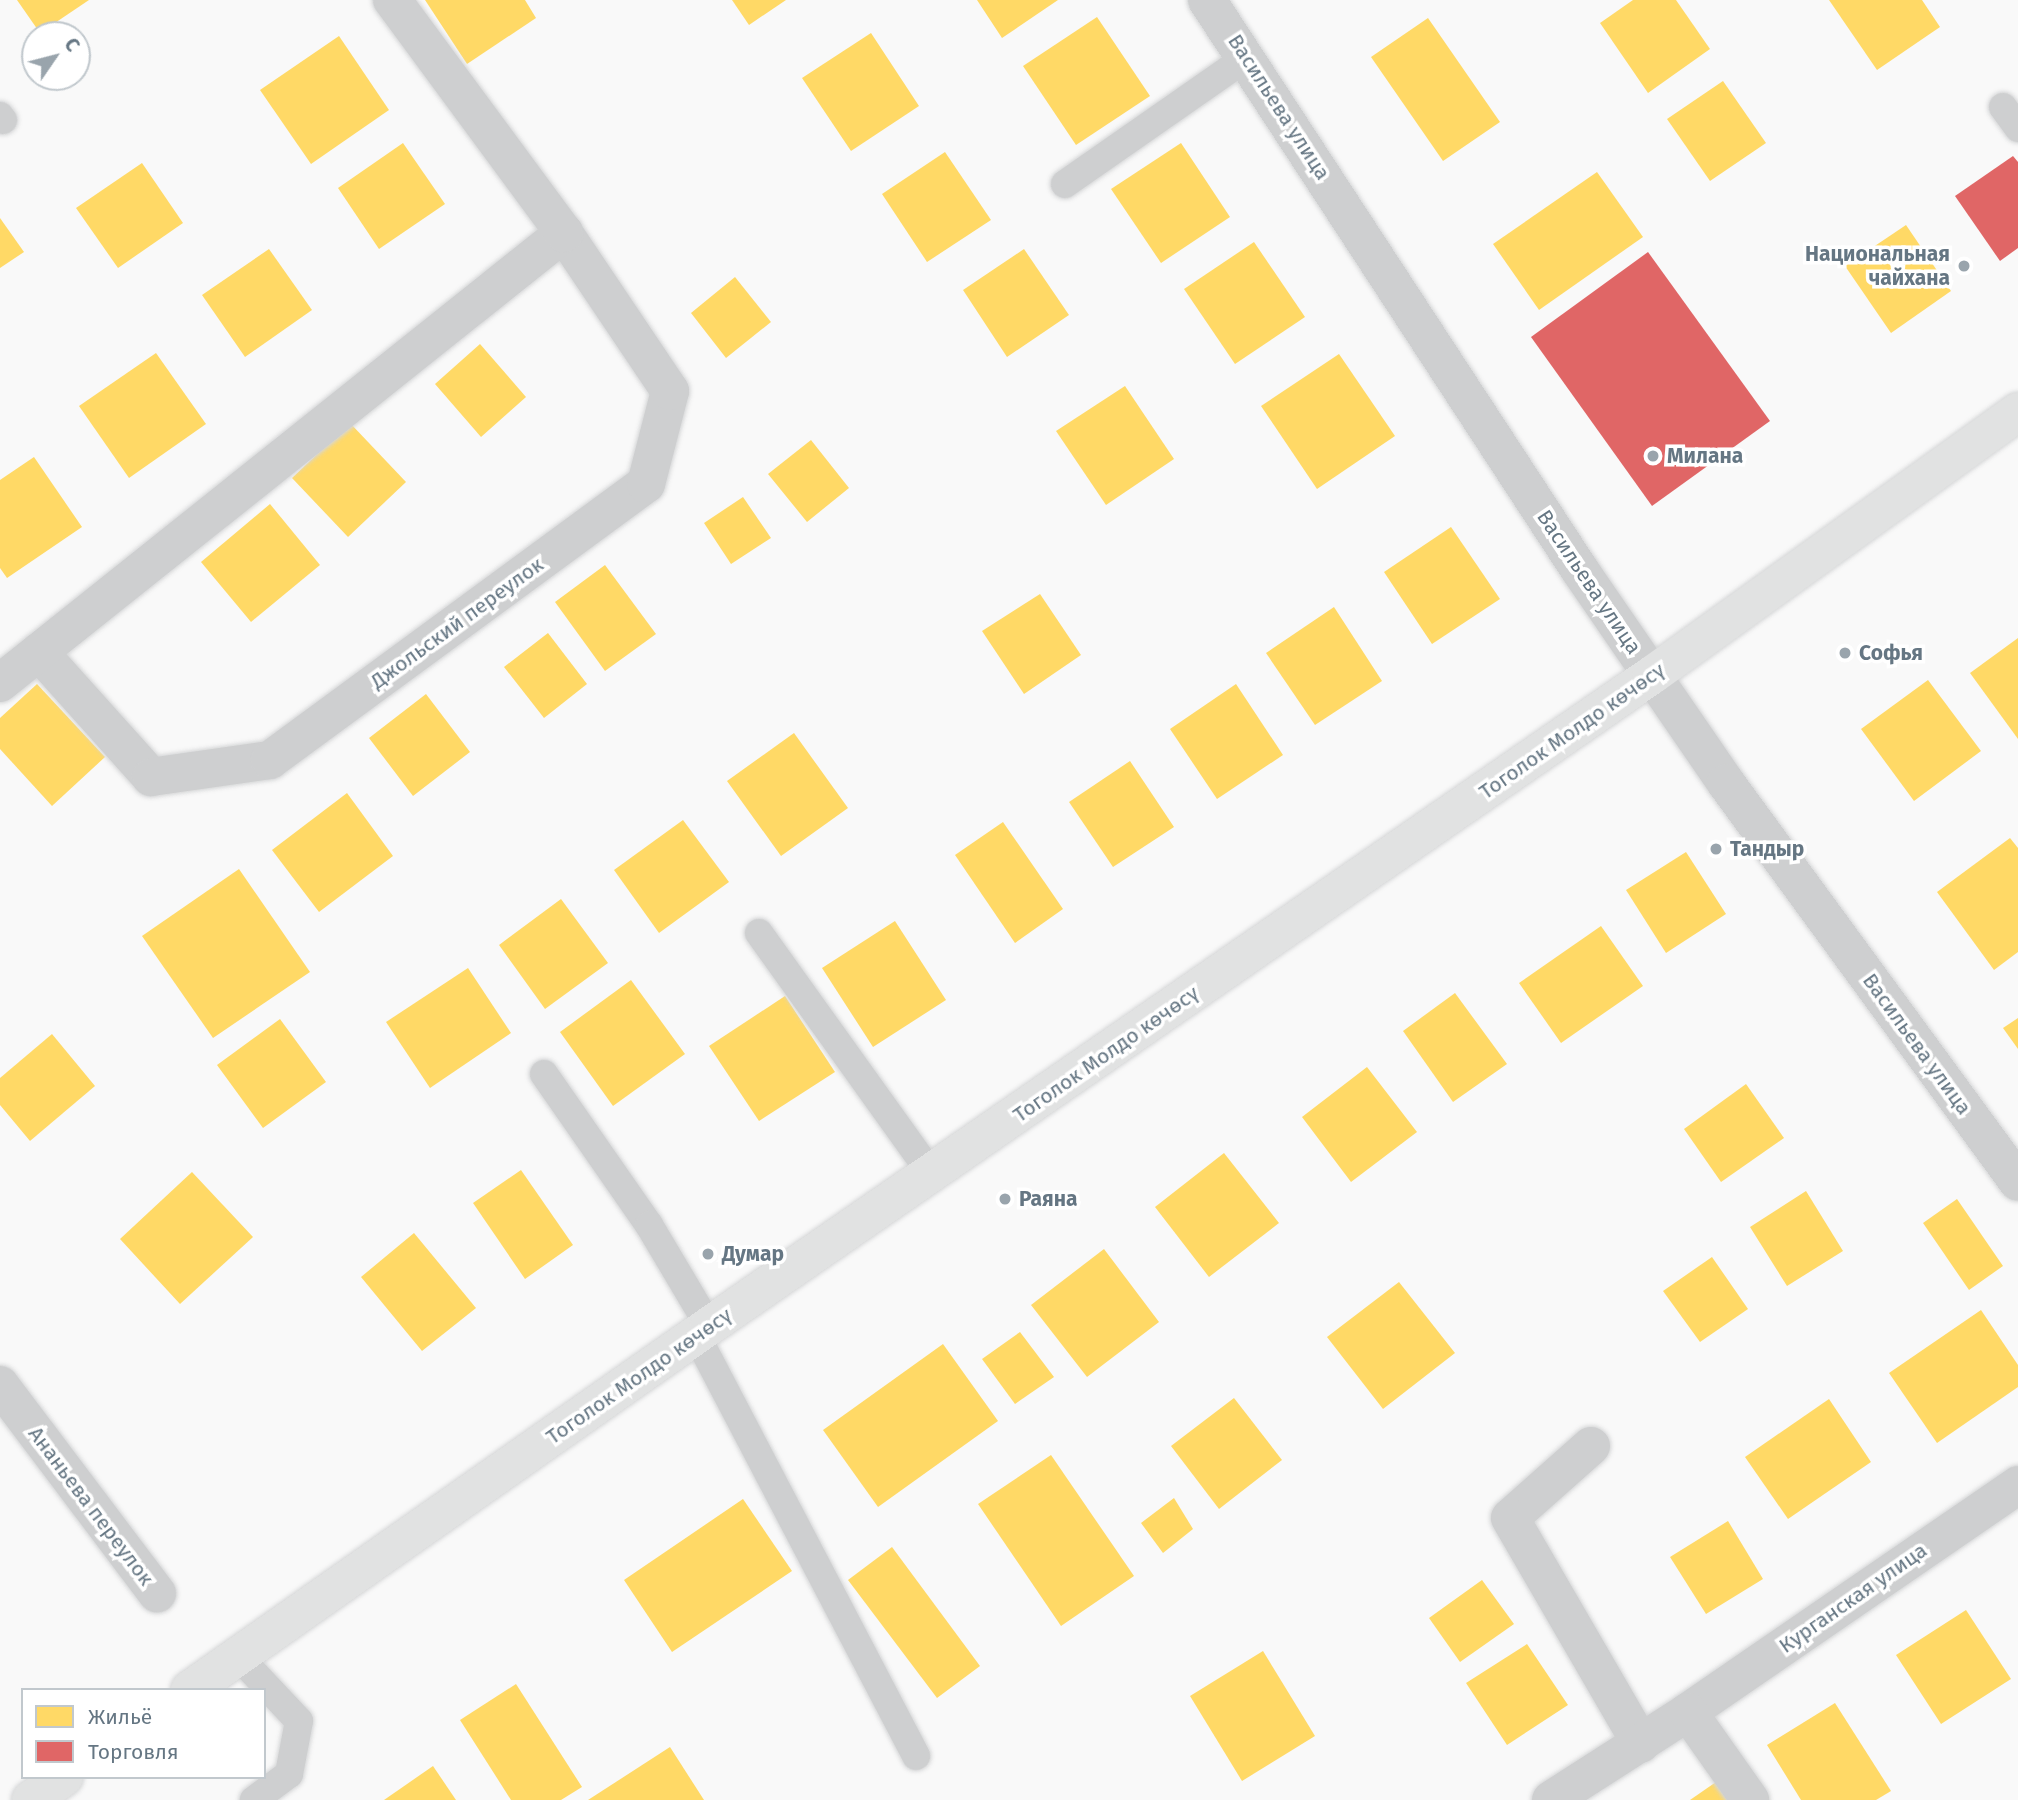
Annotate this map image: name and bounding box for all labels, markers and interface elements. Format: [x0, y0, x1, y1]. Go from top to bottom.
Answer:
north arrow [21, 21, 91, 91]
street label: Васильева улица [1223, 30, 1335, 184]
text: С [59, 34, 85, 56]
place label: Национальная чайхана [1805, 241, 1950, 291]
marker: Национальная чайхана [1956, 258, 1972, 274]
place label: Милана [1667, 443, 1743, 469]
marker: Милана [1645, 448, 1661, 464]
street label: Васильева улица [1531, 505, 1647, 659]
street label: Джольский переулок [366, 552, 548, 694]
place label: Софья [1859, 640, 1923, 666]
marker: Софья [1837, 645, 1853, 661]
street label: Тоголок Молдо көчөсү [1474, 657, 1670, 805]
place label: Тандыр [1730, 836, 1804, 862]
marker: Тандыр [1708, 841, 1724, 857]
street label: Васильева улица [1857, 969, 1977, 1119]
street label: Тоголок Молдо көчөсү [1008, 980, 1204, 1128]
place label: Раяна [1019, 1186, 1078, 1212]
marker: Раяна [997, 1191, 1013, 1207]
place label: Думар [722, 1241, 784, 1267]
marker: Думар [700, 1246, 716, 1262]
street label: Тоголок Молдо көчөсү [541, 1302, 737, 1450]
street label: Ананьева переулок [23, 1422, 159, 1590]
street label: Курганская улица [1774, 1538, 1932, 1658]
legend [21, 1688, 266, 1779]
text: Жильё [88, 1704, 152, 1730]
text: Торговля [88, 1739, 179, 1765]

